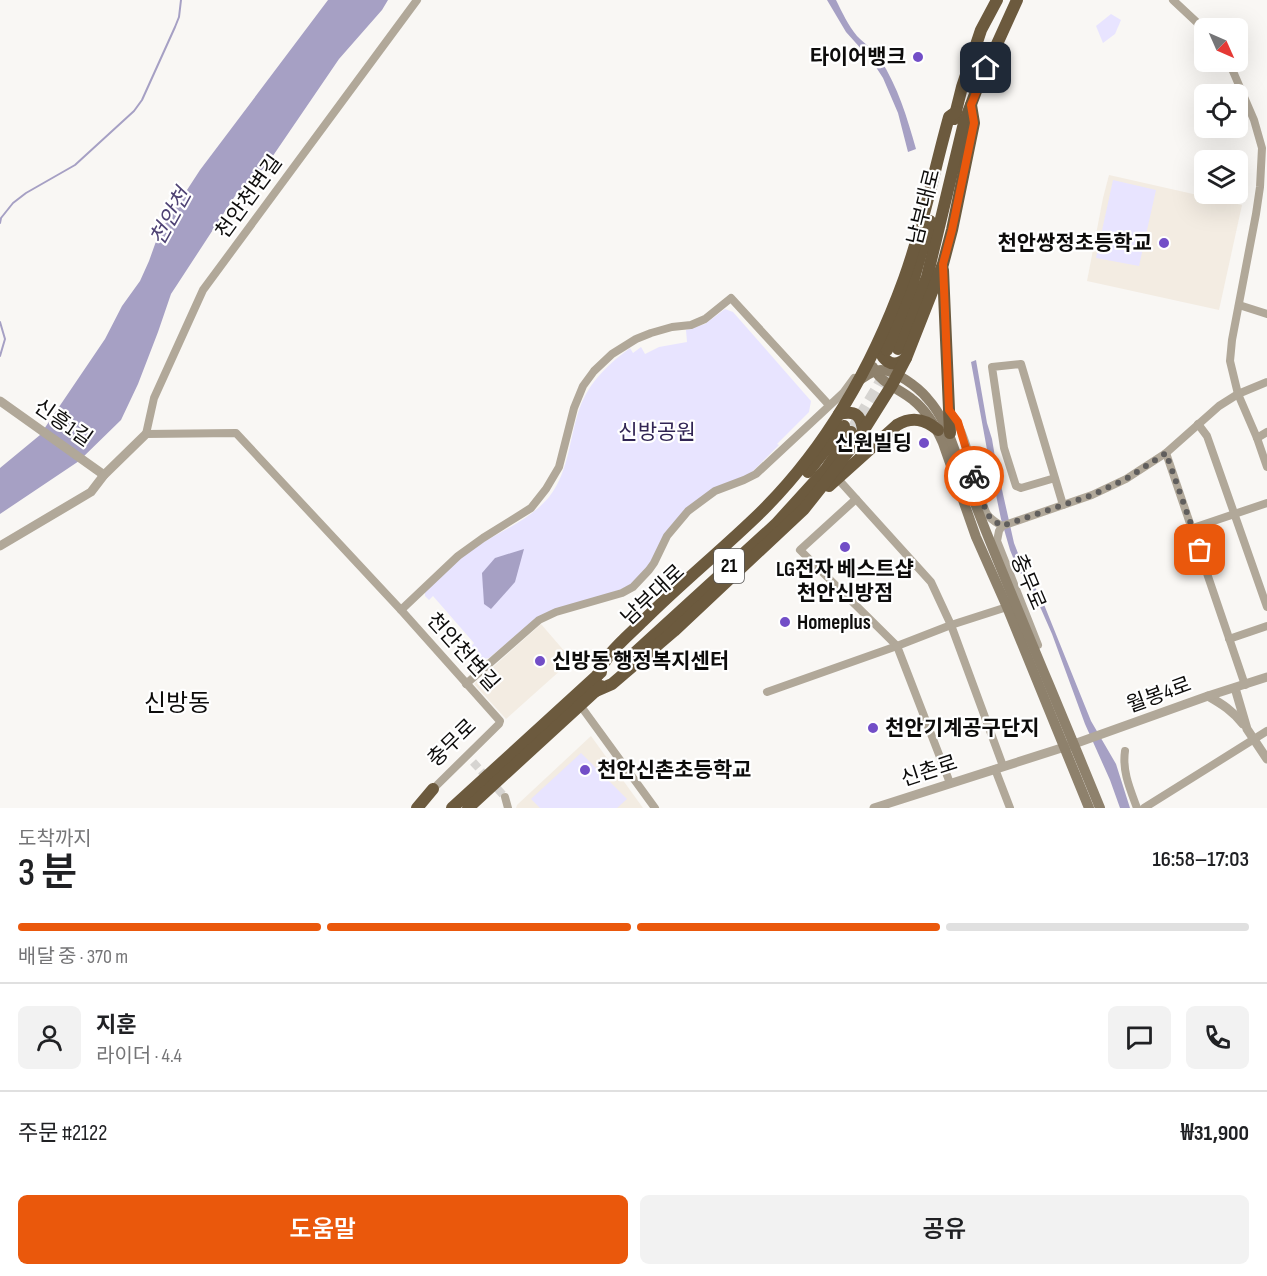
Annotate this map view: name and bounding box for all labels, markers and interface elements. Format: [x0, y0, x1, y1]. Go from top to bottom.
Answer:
north arrow [1194, 18, 1248, 72]
map controls [1194, 18, 1248, 204]
pin [960, 42, 1011, 93]
place label: 타이어뱅크 [809, 45, 906, 70]
marker: 타이어뱅크 [911, 50, 925, 64]
icon: home [969, 51, 1002, 84]
button: locate [1194, 84, 1248, 138]
button: layers [1194, 150, 1248, 204]
street label: 천안천변길 [210, 151, 288, 243]
street label: 남부대로 [903, 166, 945, 248]
water label: 천안천 [144, 181, 199, 250]
place label: 천안쌍정초등학교 [997, 231, 1152, 256]
marker: 천안쌍정초등학교 [1157, 236, 1171, 250]
street label: 신흥1길 [29, 394, 97, 452]
park label: 신방공원 [618, 420, 696, 445]
place label: 신원빌딩 [835, 431, 912, 456]
marker: 신원빌딩 [917, 436, 931, 450]
courier [944, 446, 1004, 506]
icon: bike [958, 460, 991, 493]
pin [1174, 524, 1225, 575]
icon: bag [1183, 533, 1216, 566]
marker: LG전자 베스트샵 천안신방점 [838, 540, 852, 554]
road number: 21 [714, 549, 744, 583]
street label: 충무로 [1005, 550, 1051, 614]
place label: LG전자 베스트샵 천안신방점 [776, 557, 914, 606]
street label: 남부대로 [616, 560, 690, 630]
street label: 천안천변길 [421, 608, 505, 696]
place label: Homeplus [797, 610, 871, 635]
marker: Homeplus [778, 615, 792, 629]
place label: 신방동 행정복지센터 [552, 649, 729, 674]
marker: 신방동 행정복지센터 [533, 654, 547, 668]
street label: 월봉4로 [1123, 672, 1195, 718]
district label: 신방동 [144, 689, 210, 718]
street label: 충무로 [422, 714, 482, 772]
place label: 천안기계공구단지 [885, 716, 1040, 741]
marker: 천안기계공구단지 [866, 721, 880, 735]
street label: 신촌로 [898, 750, 960, 792]
place label: 천안신촌초등학교 [597, 758, 752, 783]
marker: 천안신촌초등학교 [578, 763, 592, 777]
text: 도착까지 [18, 827, 92, 851]
text: 16:58–17:03 [1152, 846, 1249, 873]
text: 3 분 [18, 850, 77, 897]
text: 배달 중 · 370 m [18, 945, 128, 969]
button: person [18, 1006, 81, 1069]
button: chat [1108, 1006, 1171, 1069]
button: phone [1186, 1006, 1249, 1069]
text: 지훈 [96, 1012, 136, 1039]
text: 라이더 · 4.4 [96, 1044, 182, 1068]
text: 주문 #2122 [18, 1120, 107, 1147]
text: ₩31,900 [1181, 1120, 1249, 1147]
button: 도움말 [18, 1195, 628, 1264]
button: 공유 [640, 1195, 1249, 1264]

